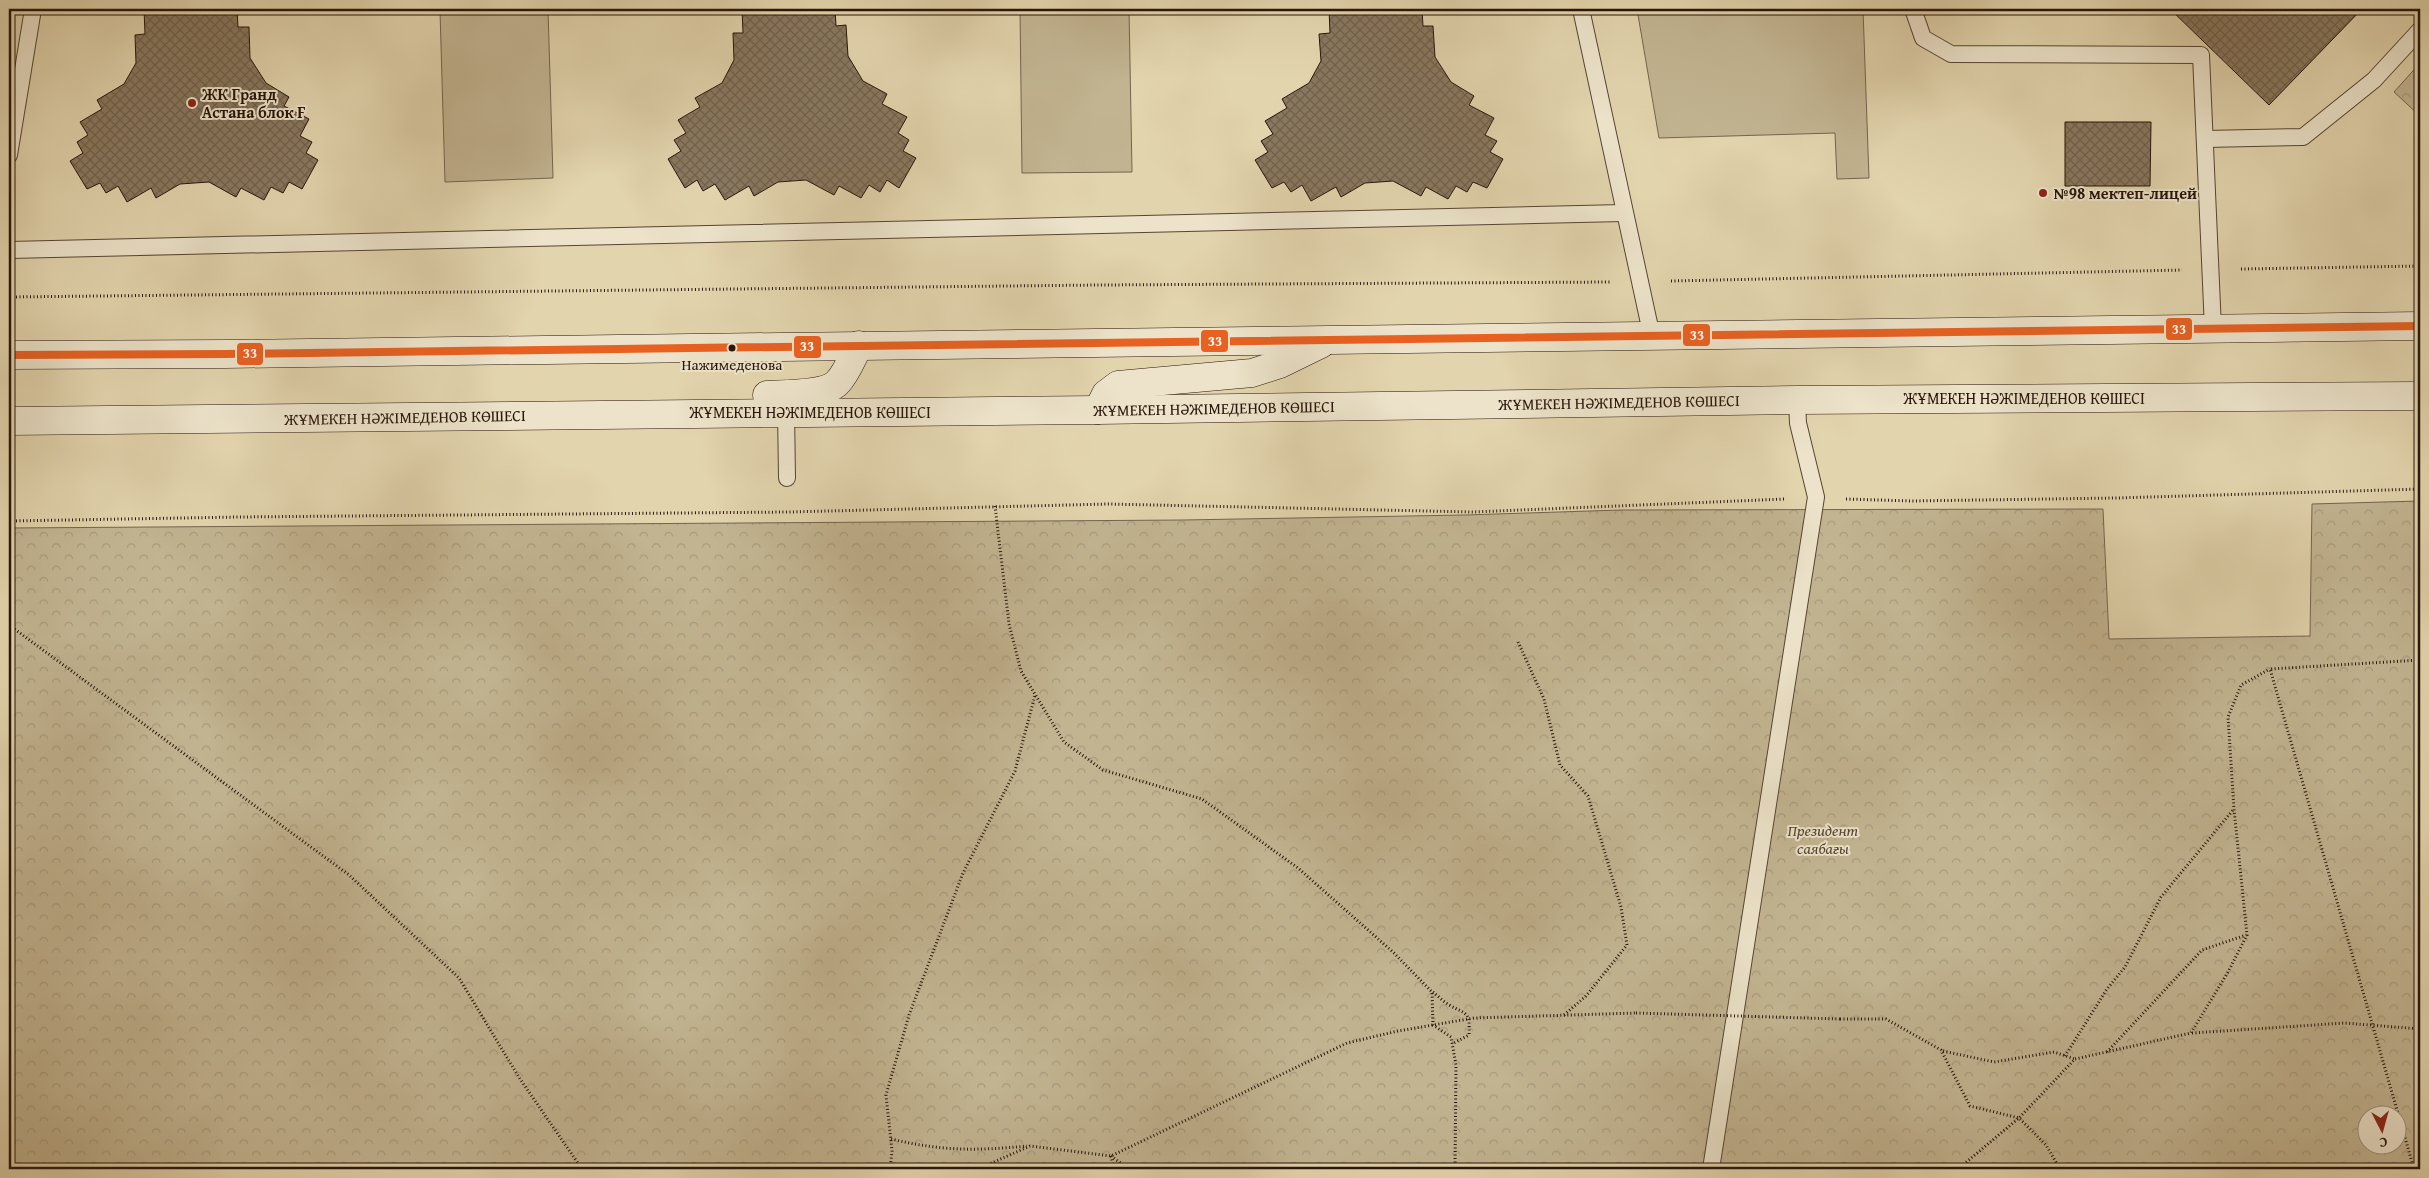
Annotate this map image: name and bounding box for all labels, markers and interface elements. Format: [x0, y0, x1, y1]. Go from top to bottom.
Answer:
place label: ЖК Гранд Астана блок F [201, 82, 305, 124]
marker: ЖК Гранд Астана блок F [186, 97, 198, 109]
place label: №98 мектеп-лицей [2053, 181, 2197, 205]
marker: №98 мектеп-лицей [2037, 187, 2049, 199]
line badge: 33 [2165, 317, 2193, 341]
text: 33 [2172, 319, 2186, 339]
line badge: 33 [1682, 323, 1711, 347]
text: 33 [1690, 325, 1704, 345]
line badge: 33 [1200, 329, 1229, 353]
text: 33 [1208, 331, 1222, 351]
line badge: 33 [793, 335, 822, 359]
text: 33 [800, 336, 814, 356]
line badge: 33 [236, 342, 264, 366]
text: 33 [243, 343, 257, 363]
marker: Нажимеденова [727, 343, 737, 353]
place label: Нажимеденова [682, 354, 783, 375]
street label: ЖҰМЕКЕН НӘЖІМЕДЕНОВ КӨШЕСІ [1902, 386, 2145, 410]
street label: ЖҰМЕКЕН НӘЖІМЕДЕНОВ КӨШЕСІ [1497, 388, 1740, 416]
street label: ЖҰМЕКЕН НӘЖІМЕДЕНОВ КӨШЕСІ [1092, 394, 1335, 422]
street label: ЖҰМЕКЕН НӘЖІМЕДЕНОВ КӨШЕСІ [688, 400, 931, 424]
street label: ЖҰМЕКЕН НӘЖІМЕДЕНОВ КӨШЕСІ [283, 403, 526, 431]
park label: Президент саябағы [1788, 818, 1859, 860]
north arrow [2356, 1106, 2406, 1156]
text: С [2378, 1133, 2388, 1153]

